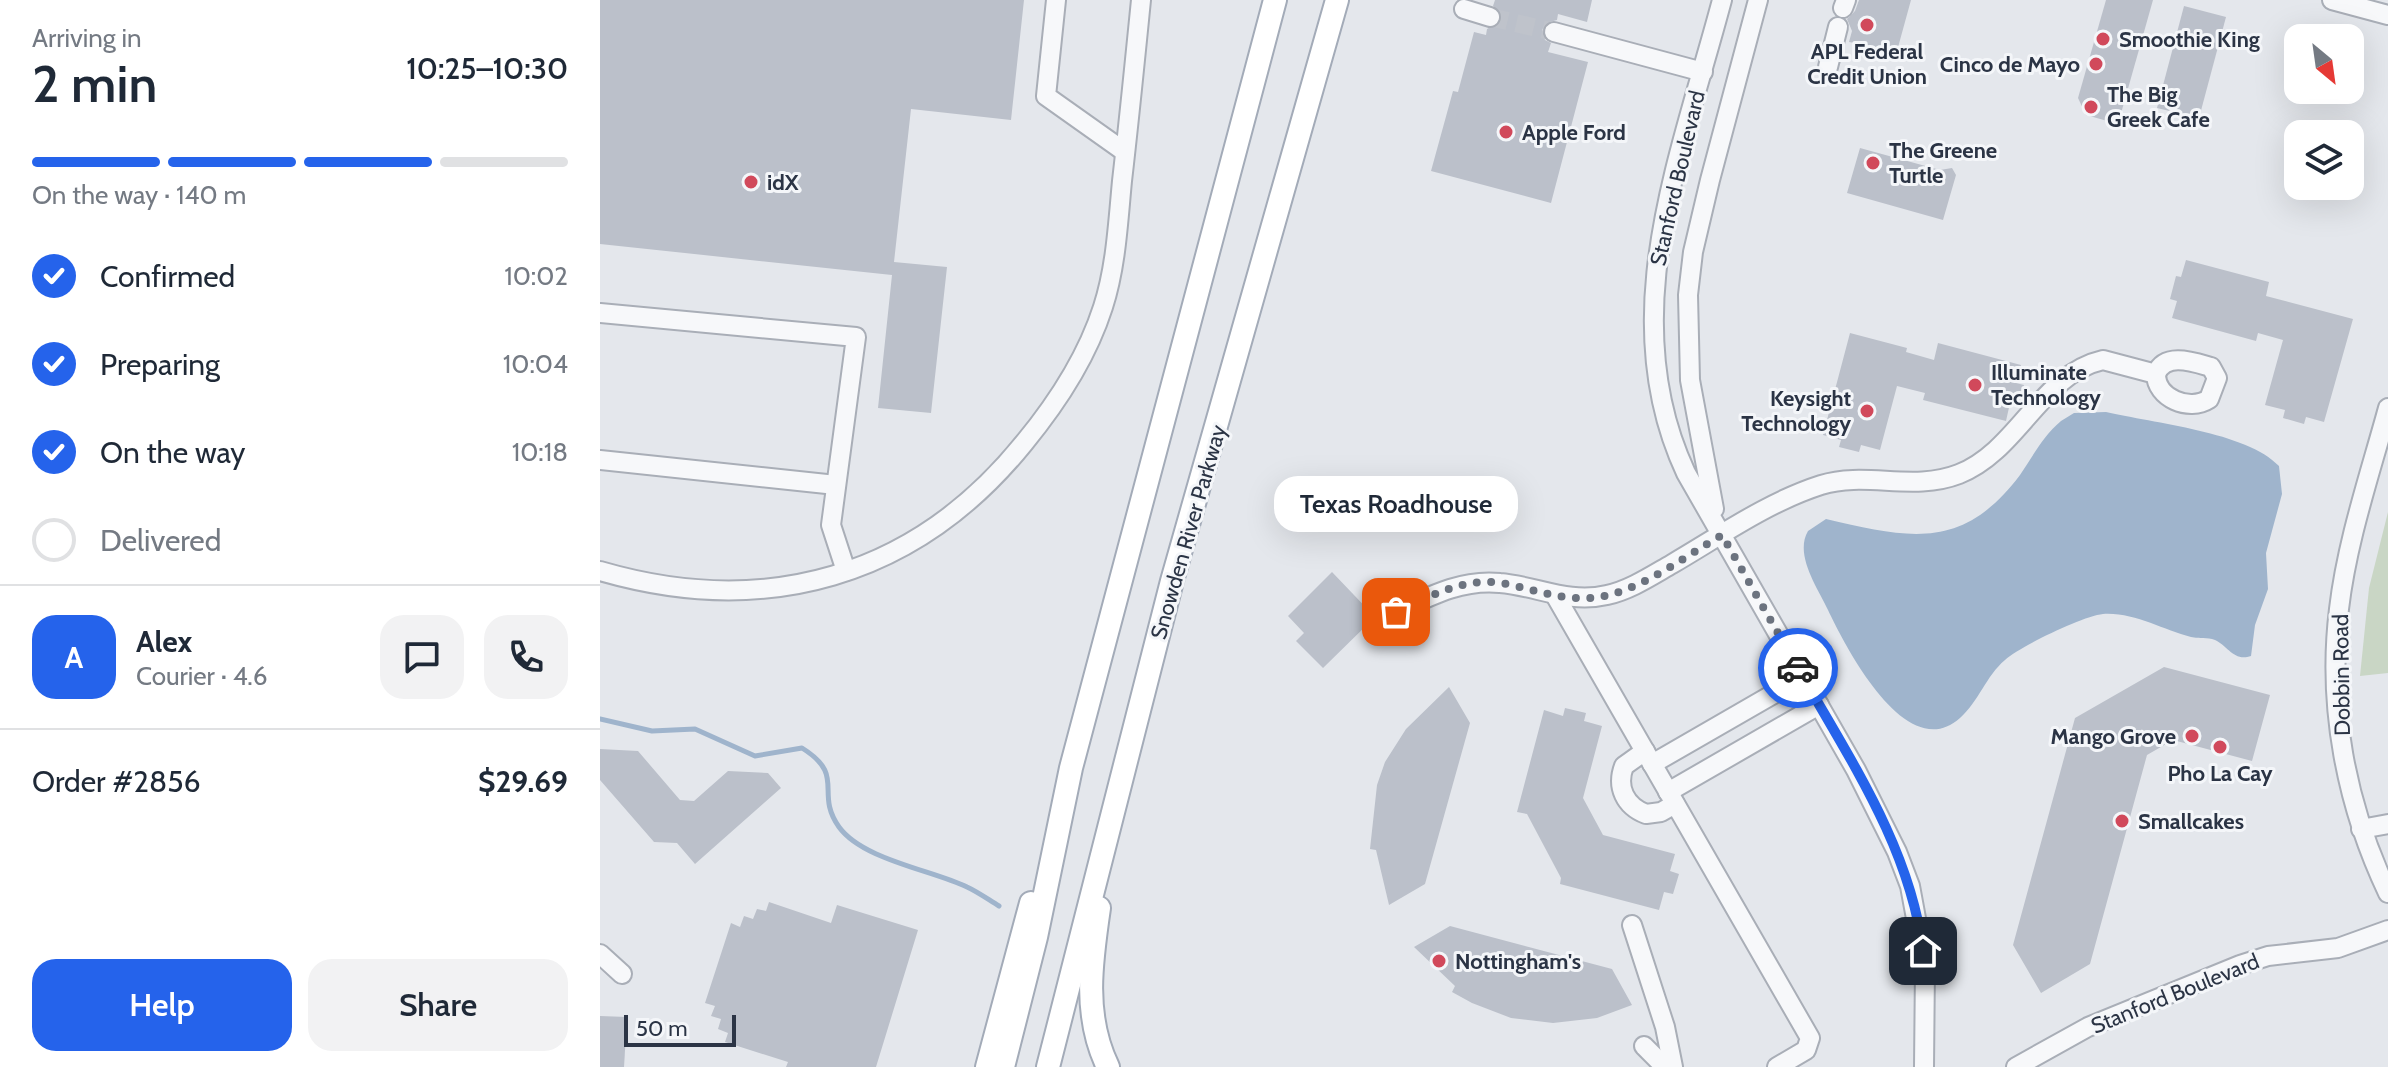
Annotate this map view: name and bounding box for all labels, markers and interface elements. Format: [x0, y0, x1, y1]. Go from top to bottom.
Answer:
marker: APL Federal Credit Union [1858, 16, 1876, 34]
text: Arriving in [32, 22, 142, 54]
north arrow [2284, 24, 2364, 104]
map controls [2284, 24, 2364, 200]
place label: Smoothie King [2119, 26, 2260, 53]
marker: Smoothie King [2094, 30, 2112, 48]
place label: APL Federal Credit Union [1807, 38, 1927, 90]
text: 10:25–10:30 [406, 50, 568, 87]
place label: Cinco de Mayo [1940, 51, 2080, 78]
text: 2 min [32, 52, 157, 115]
marker: Cinco de Mayo [2087, 55, 2105, 73]
place label: The Big Greek Cafe [2107, 81, 2210, 133]
street label: Stanford Boulevard [1644, 88, 1711, 268]
marker: The Big Greek Cafe [2082, 98, 2100, 116]
place label: Apple Ford [1522, 119, 1626, 146]
button: layers [2284, 120, 2364, 200]
marker: Apple Ford [1497, 123, 1515, 141]
place label: The Greene Turtle [1889, 137, 1997, 189]
marker: The Greene Turtle [1864, 154, 1882, 172]
place label: idX [767, 169, 799, 196]
marker: idX [742, 173, 760, 191]
text: On the way · 140 m [32, 179, 246, 211]
icon: check [32, 254, 76, 298]
text: Confirmed [100, 258, 235, 295]
text: 10:02 [504, 260, 568, 292]
icon: check [32, 342, 76, 386]
text: Preparing [100, 346, 220, 383]
text: 10:04 [503, 348, 568, 380]
place label: Illuminate Technology [1991, 359, 2101, 411]
marker: Illuminate Technology [1966, 376, 1984, 394]
place label: Keysight Technology [1741, 385, 1851, 437]
marker: Keysight Technology [1858, 402, 1876, 420]
street label: Snowden River Parkway [1145, 422, 1232, 642]
icon: check [32, 430, 76, 474]
text: On the way [100, 434, 245, 471]
text: 10:18 [512, 436, 568, 468]
callout: Texas Roadhouse [1274, 476, 1518, 532]
text: Texas Roadhouse [1300, 488, 1492, 520]
text: Delivered [100, 522, 221, 559]
pin [1362, 578, 1430, 646]
icon: bag [1374, 590, 1418, 634]
street label: Dobbin Road [2327, 614, 2356, 736]
button: chat [380, 615, 464, 699]
button: phone [484, 615, 568, 699]
text: Alex [136, 623, 192, 660]
courier [1758, 628, 1838, 708]
text: A [65, 639, 83, 676]
icon: car [1776, 646, 1820, 690]
text: Courier · 4.6 [136, 660, 268, 692]
place label: Mango Grove [2050, 723, 2176, 750]
marker: Mango Grove [2183, 727, 2201, 745]
marker: Pho La Cay [2211, 738, 2229, 756]
place label: Pho La Cay [2167, 760, 2273, 787]
text: Order #2856 [32, 763, 201, 800]
text: $29.69 [478, 763, 568, 800]
place label: Smallcakes [2138, 808, 2244, 835]
marker: Smallcakes [2113, 812, 2131, 830]
pin [1889, 917, 1957, 985]
icon: home [1901, 929, 1945, 973]
street label: Stanford Boulevard [2087, 947, 2263, 1039]
place label: Nottingham's [1455, 948, 1581, 975]
marker: Nottingham's [1430, 952, 1448, 970]
button: Help [32, 959, 292, 1051]
button: Share [308, 959, 568, 1051]
scale bar [624, 1011, 736, 1047]
text: 50 m [636, 1015, 688, 1042]

